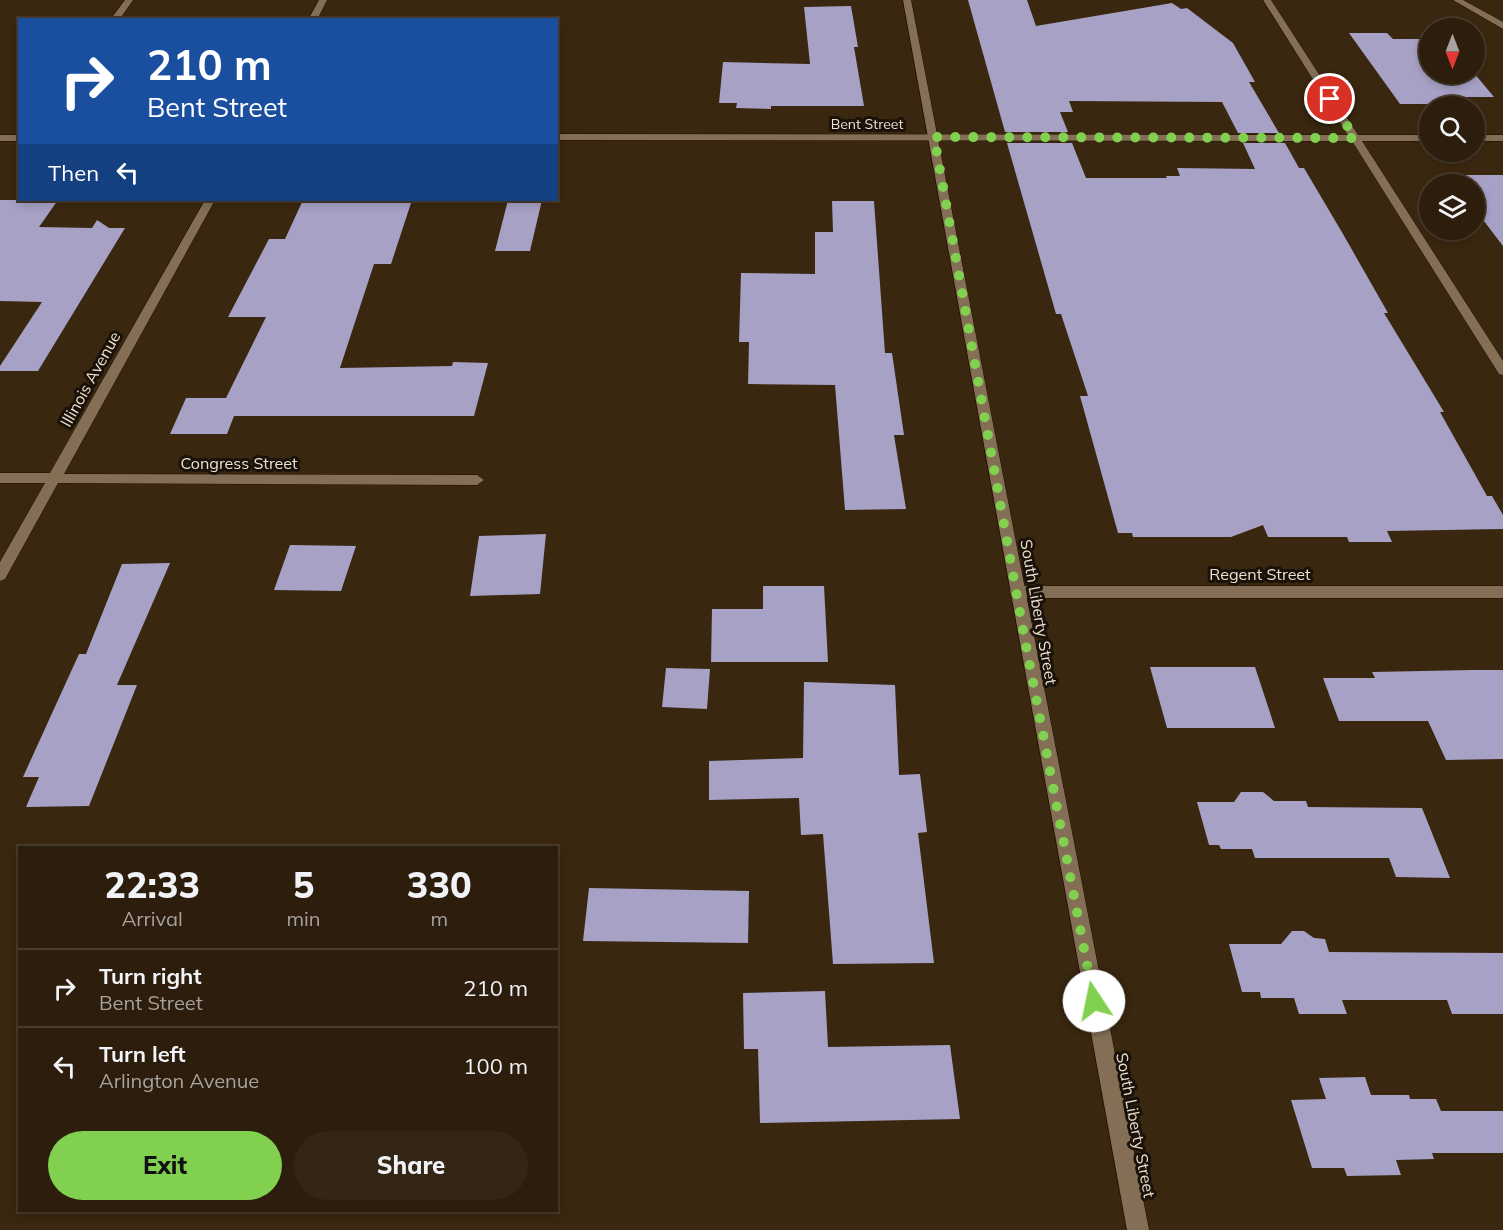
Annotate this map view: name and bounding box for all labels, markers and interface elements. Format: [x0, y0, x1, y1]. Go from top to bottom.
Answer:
north arrow [1419, 18, 1485, 84]
map controls [1419, 18, 1485, 240]
text: 210 m [147, 38, 272, 91]
icon: right [48, 42, 126, 120]
pin [1304, 73, 1355, 124]
icon: arrive [1313, 82, 1346, 115]
text: Bent Street [147, 90, 287, 124]
button: search [1419, 96, 1485, 162]
street label: Bent Street [831, 115, 903, 133]
icon: left [111, 156, 144, 189]
text: Then [48, 159, 99, 187]
button: layers [1419, 174, 1485, 240]
street label: Illinois Avenue [56, 328, 124, 430]
street label: Congress Street [180, 453, 298, 473]
street label: South Liberty Street [1016, 538, 1062, 687]
street label: Regent Street [1209, 564, 1311, 584]
text: 22:33 [104, 862, 200, 907]
text: 5 [293, 862, 314, 907]
text: 330 [407, 862, 472, 907]
text: Arrival [122, 906, 183, 931]
text: min [286, 906, 321, 931]
text: m [430, 906, 448, 931]
text: Turn right [99, 962, 202, 990]
position arrow [1062, 969, 1126, 1033]
icon: right [48, 972, 81, 1005]
text: 210 m [463, 974, 528, 1002]
text: Bent Street [99, 990, 203, 1015]
text: Turn left [99, 1040, 186, 1068]
icon: left [48, 1050, 81, 1083]
street label: South Liberty Street [1112, 1051, 1160, 1200]
text: 100 m [463, 1052, 528, 1080]
text: Arlington Avenue [99, 1068, 259, 1093]
button: Exit [48, 1131, 282, 1200]
button: Share [294, 1131, 528, 1200]

